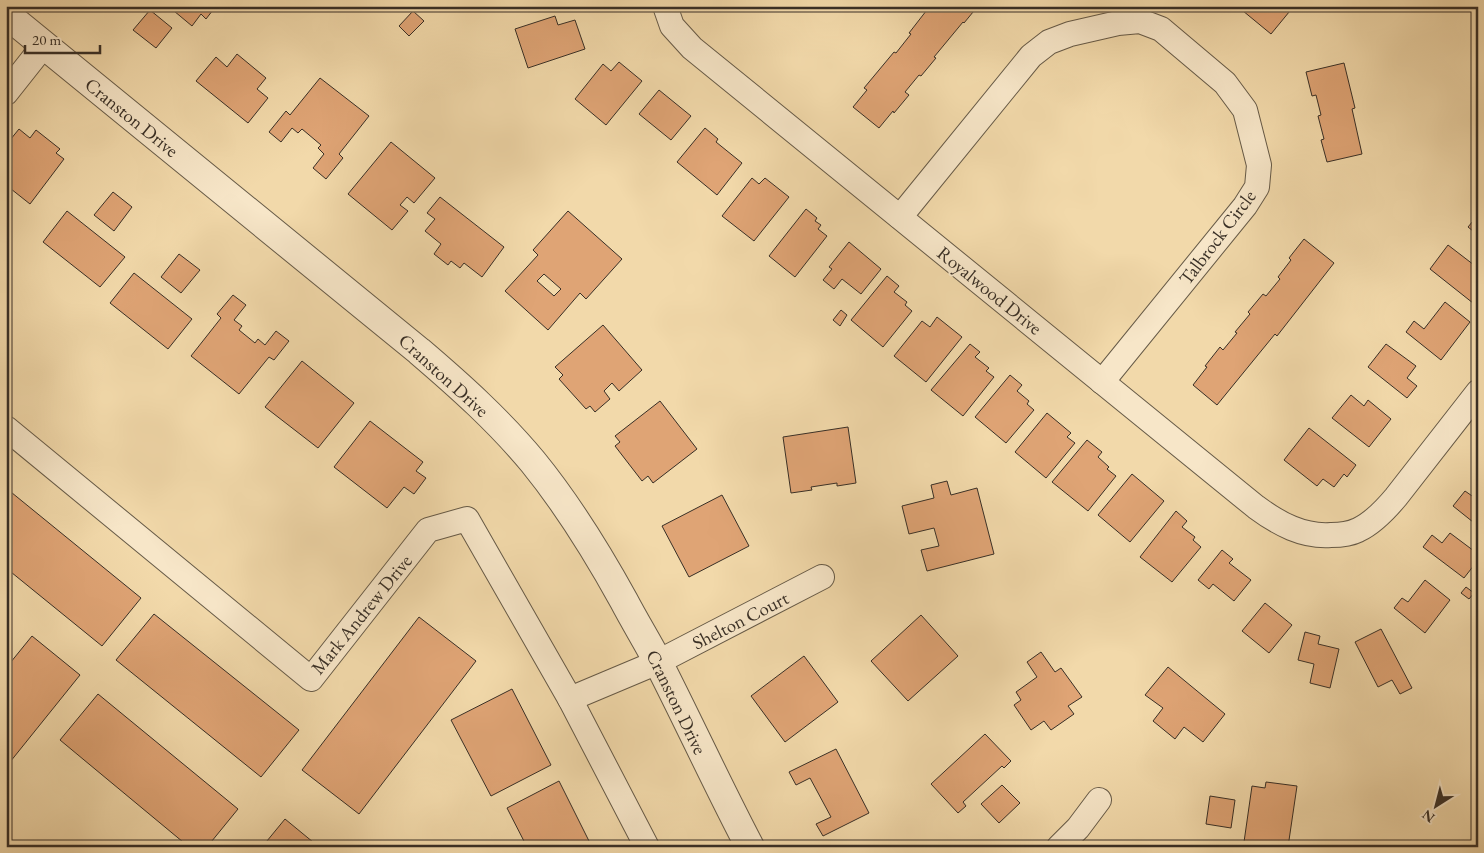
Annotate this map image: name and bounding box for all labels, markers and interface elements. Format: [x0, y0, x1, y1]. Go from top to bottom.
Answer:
scale bar [25, 22, 100, 54]
text: 20 m [32, 30, 61, 49]
street label: Cranston Drive [80, 72, 184, 163]
street label: Talbrock Circle [1173, 185, 1261, 290]
street label: Royalwood Drive [932, 240, 1047, 340]
street label: Cranston Drive [393, 328, 494, 423]
street label: Mark Andrew Drive [305, 549, 417, 679]
street label: Shelton Court [688, 585, 793, 655]
street label: Cranston Drive [640, 646, 713, 759]
north arrow [1412, 780, 1462, 830]
text: N [1418, 806, 1438, 827]

